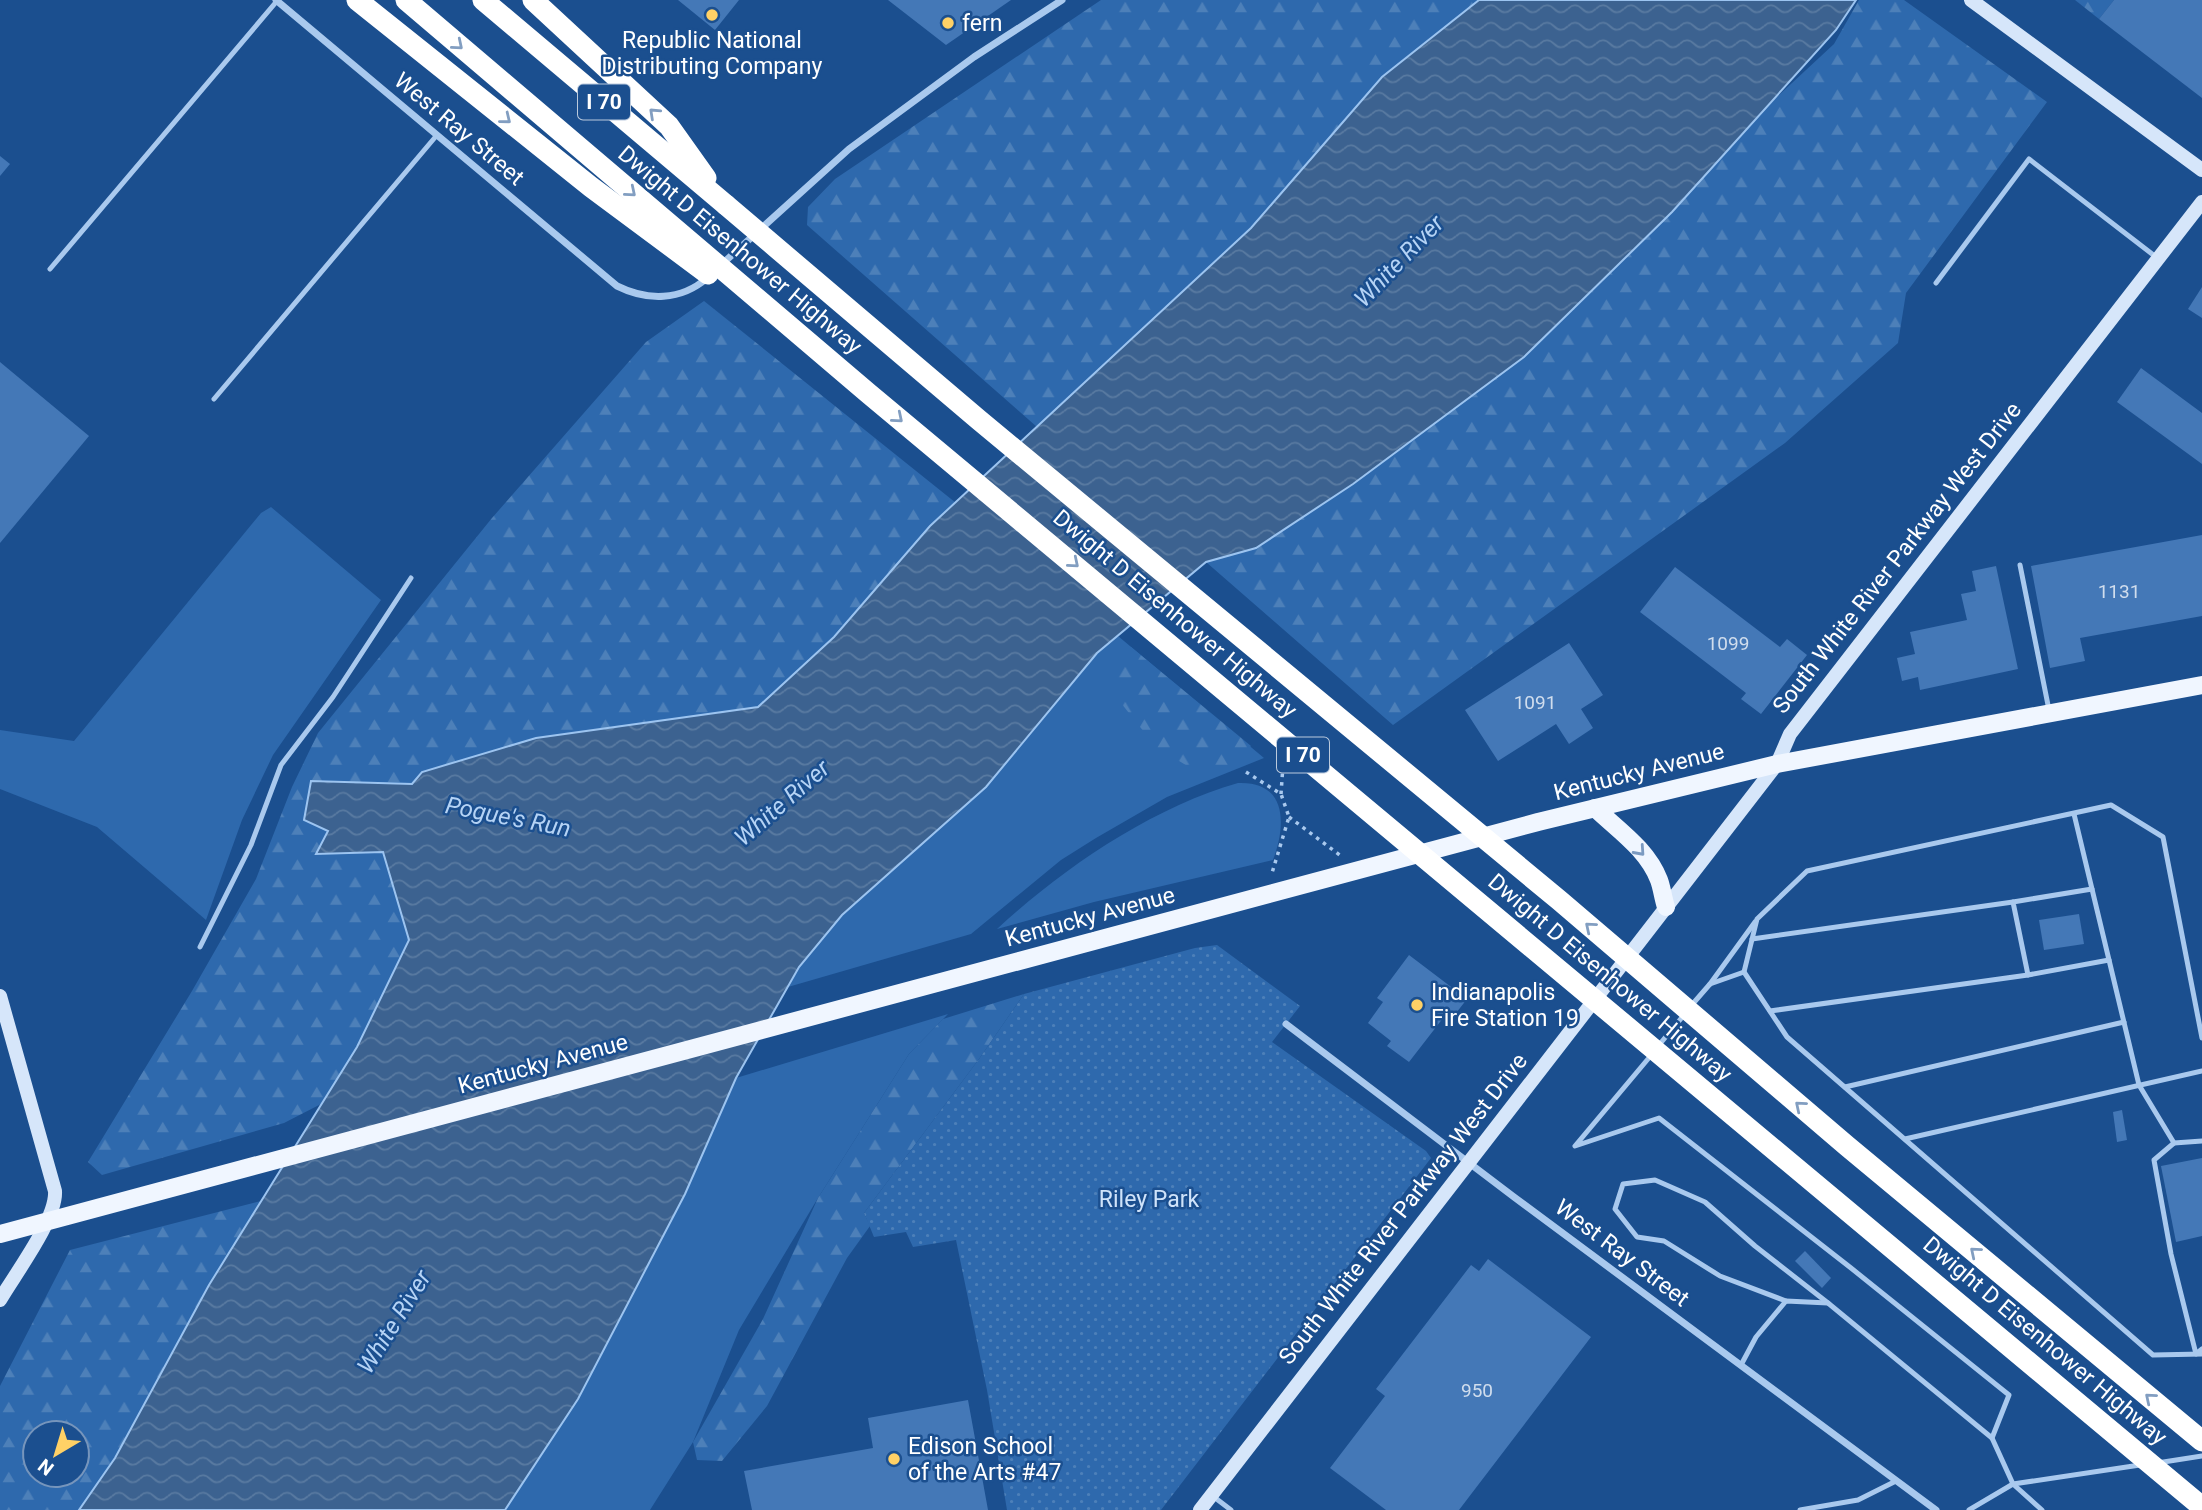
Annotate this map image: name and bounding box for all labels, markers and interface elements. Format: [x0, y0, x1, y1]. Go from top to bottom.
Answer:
marker: Republic National Distributing Company [704, 7, 720, 23]
place label: fern [962, 10, 1002, 37]
marker: fern [940, 15, 956, 31]
place label: Republic National Distributing Company [602, 27, 822, 80]
one-way arrow [450, 37, 463, 49]
street label: West Ray Street [389, 67, 529, 191]
road number: I 70 [578, 84, 630, 119]
one-way arrow [649, 108, 662, 121]
one-way arrow [497, 111, 510, 123]
street label: Dwight D Eisenhower Highway [613, 140, 867, 360]
one-way arrow [623, 184, 636, 196]
water label: White River [1349, 209, 1450, 313]
street label: South White River Parkway West Drive [1767, 397, 2027, 719]
one-way arrow [890, 410, 903, 422]
street label: Dwight D Eisenhower Highway [1048, 504, 1302, 724]
one-way arrow [1065, 555, 1078, 567]
house number: 1131 [2098, 580, 2140, 603]
house number: 1099 [1707, 632, 1749, 655]
house number: 1091 [1514, 691, 1556, 714]
road number: I 70 [1277, 738, 1329, 772]
street label: Kentucky Avenue [1551, 738, 1727, 806]
water label: White River [729, 754, 836, 852]
water label: Pogue's Run [443, 791, 573, 843]
one-way arrow [1632, 843, 1644, 856]
street label: Dwight D Eisenhower Highway [1483, 868, 1737, 1088]
street label: Kentucky Avenue [1002, 881, 1178, 953]
one-way arrow [1585, 922, 1598, 935]
place label: Indianapolis Fire Station 19 [1431, 979, 1579, 1032]
marker: Indianapolis Fire Station 19 [1409, 997, 1425, 1013]
street label: Kentucky Avenue [455, 1028, 631, 1100]
street label: South White River Parkway West Drive [1273, 1048, 1533, 1370]
one-way arrow [1796, 1102, 1809, 1114]
park label: Riley Park [1099, 1186, 1200, 1213]
street label: West Ray Street [1550, 1194, 1694, 1312]
street label: Dwight D Eisenhower Highway [1918, 1231, 2172, 1451]
one-way arrow [1970, 1248, 1983, 1260]
water label: White River [351, 1264, 437, 1379]
house number: 950 [1461, 1379, 1493, 1402]
one-way arrow [2145, 1393, 2157, 1406]
north arrow [21, 1419, 91, 1489]
place label: Edison School of the Arts #47 [908, 1433, 1061, 1486]
marker: Edison School of the Arts #47 [886, 1451, 902, 1467]
text: N [33, 1454, 58, 1480]

